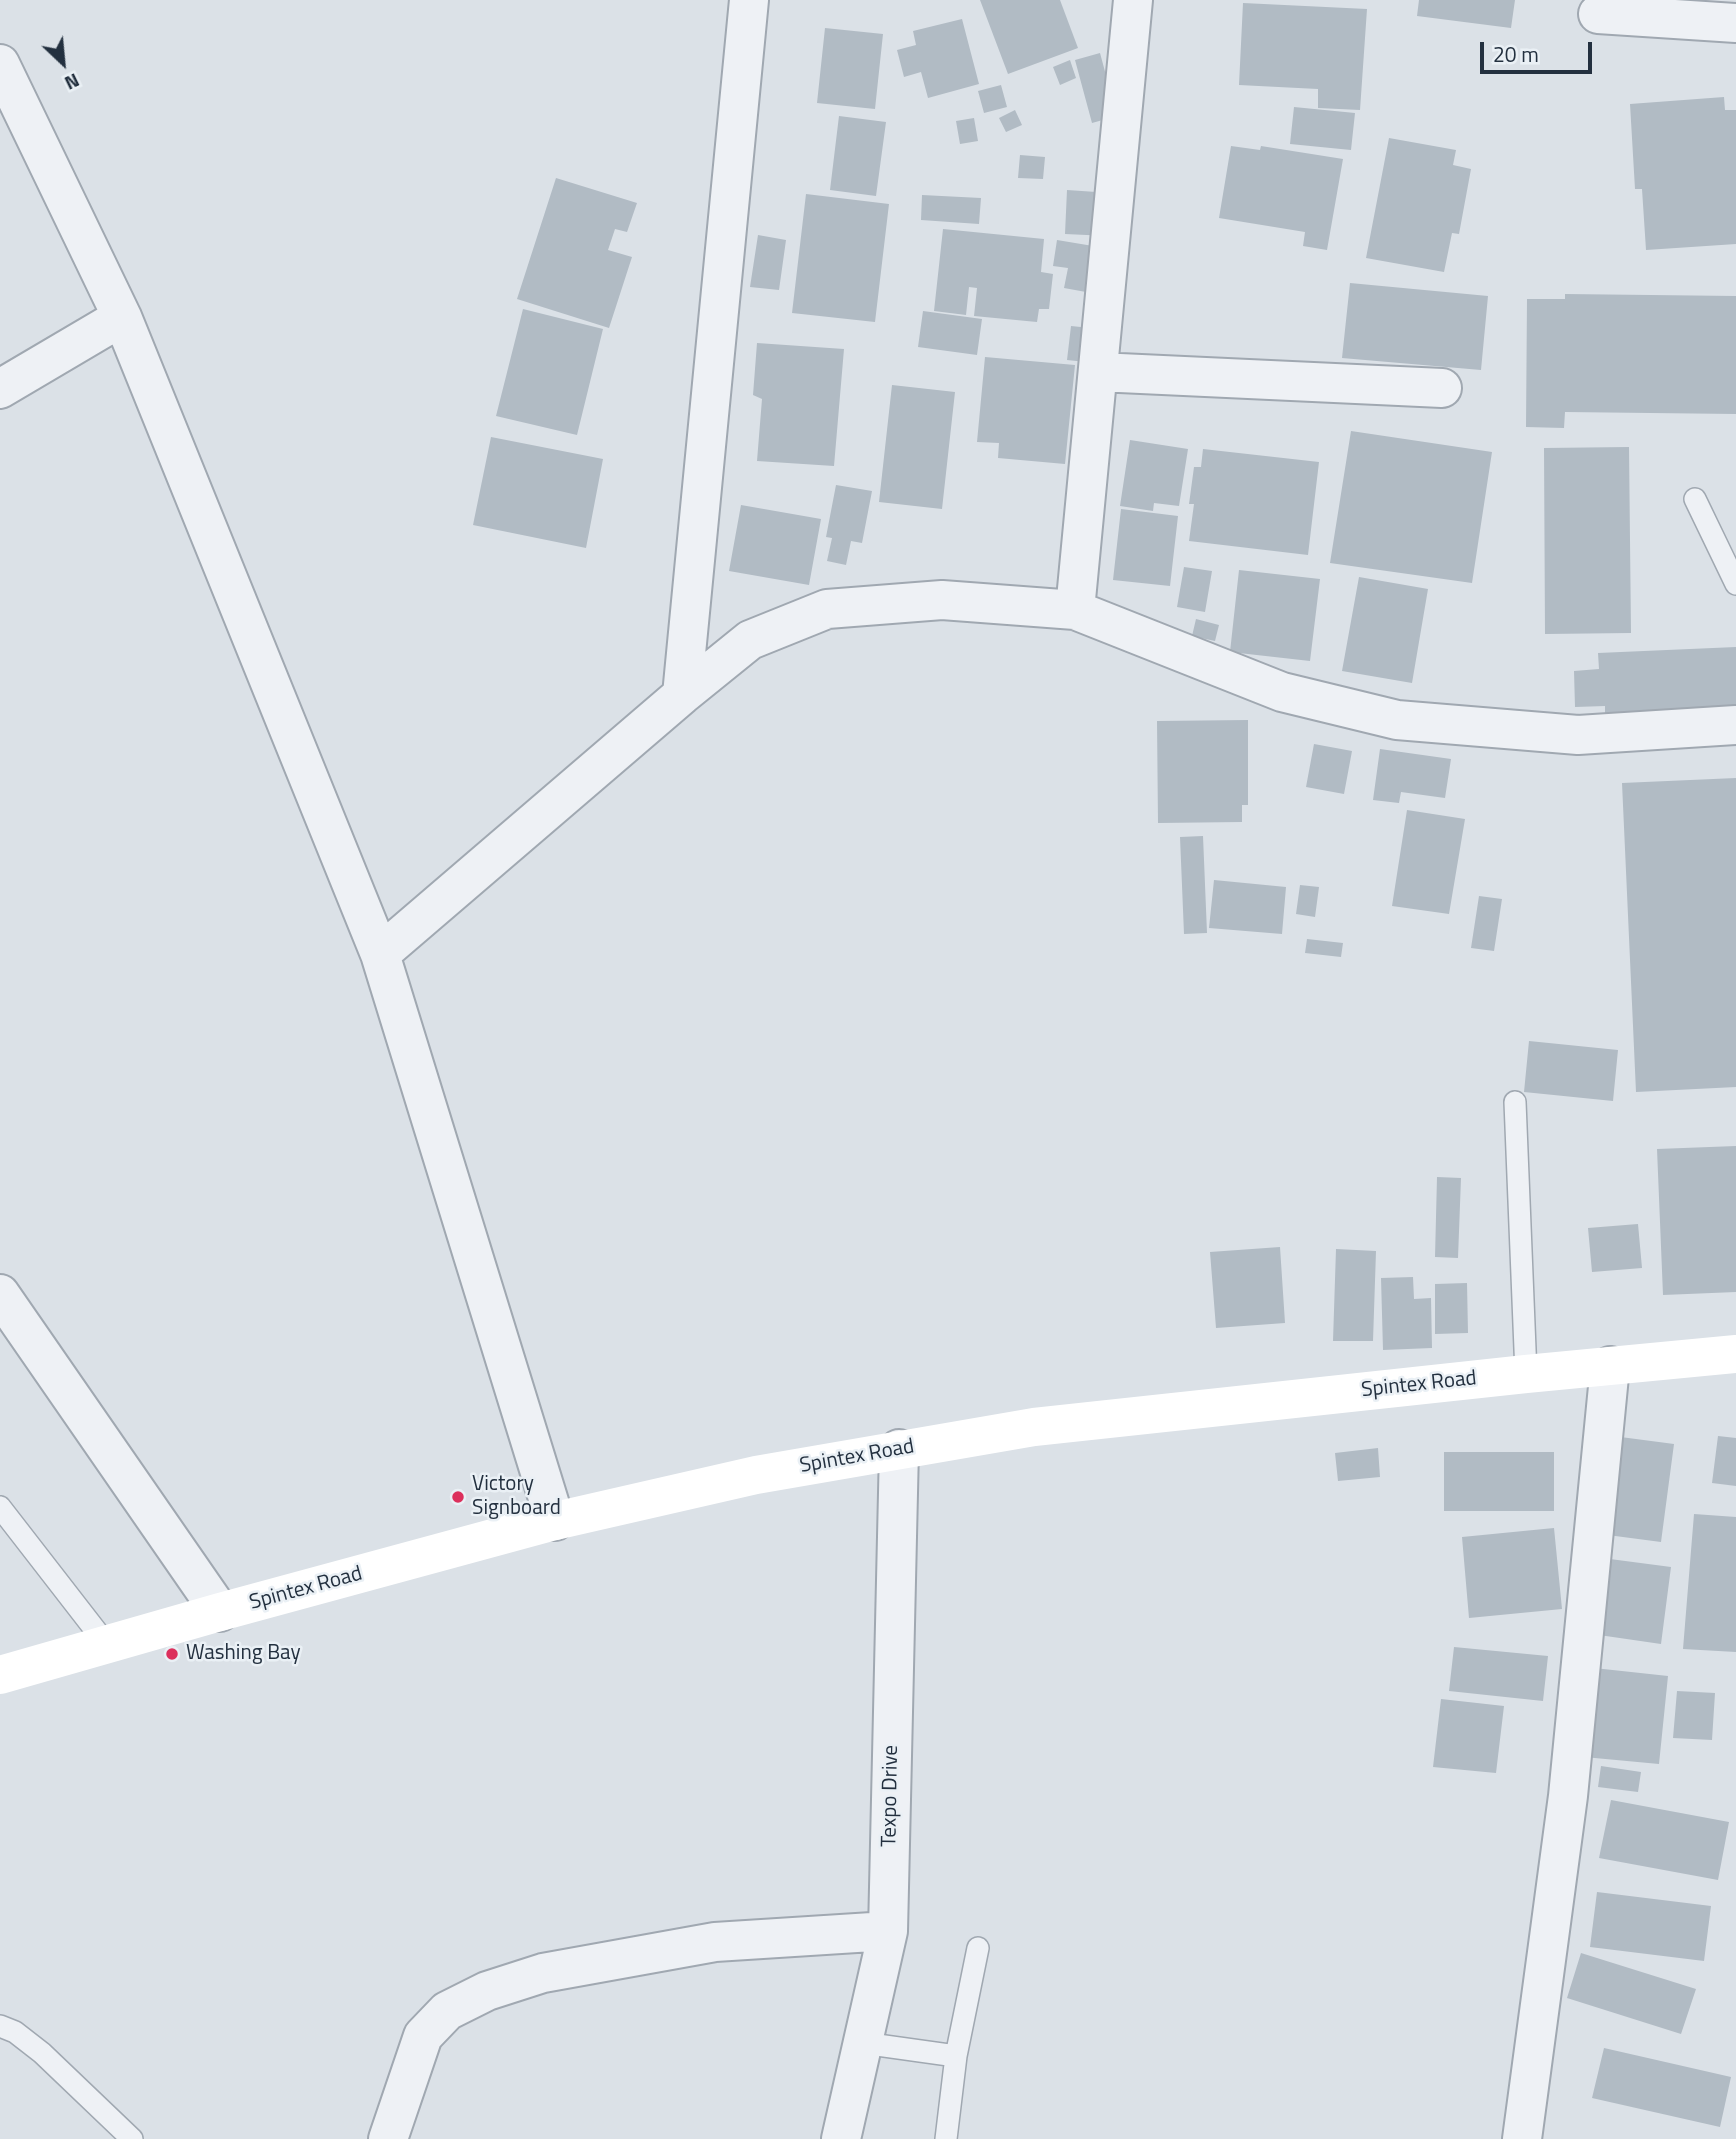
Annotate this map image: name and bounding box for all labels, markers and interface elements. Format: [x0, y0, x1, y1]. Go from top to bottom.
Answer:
north arrow [28, 28, 98, 98]
scale bar [1484, 28, 1596, 72]
text: 20 m [1493, 38, 1539, 70]
text: N [60, 66, 85, 98]
street label: Spintex Road [1360, 1366, 1478, 1404]
street label: Spintex Road [798, 1435, 916, 1479]
place label: Victory Signboard [472, 1472, 561, 1522]
marker: Victory Signboard [450, 1489, 466, 1505]
street label: Spintex Road [247, 1562, 365, 1616]
place label: Washing Bay [186, 1641, 301, 1667]
marker: Washing Bay [164, 1646, 180, 1662]
street label: Texpo Drive [878, 1745, 904, 1847]

